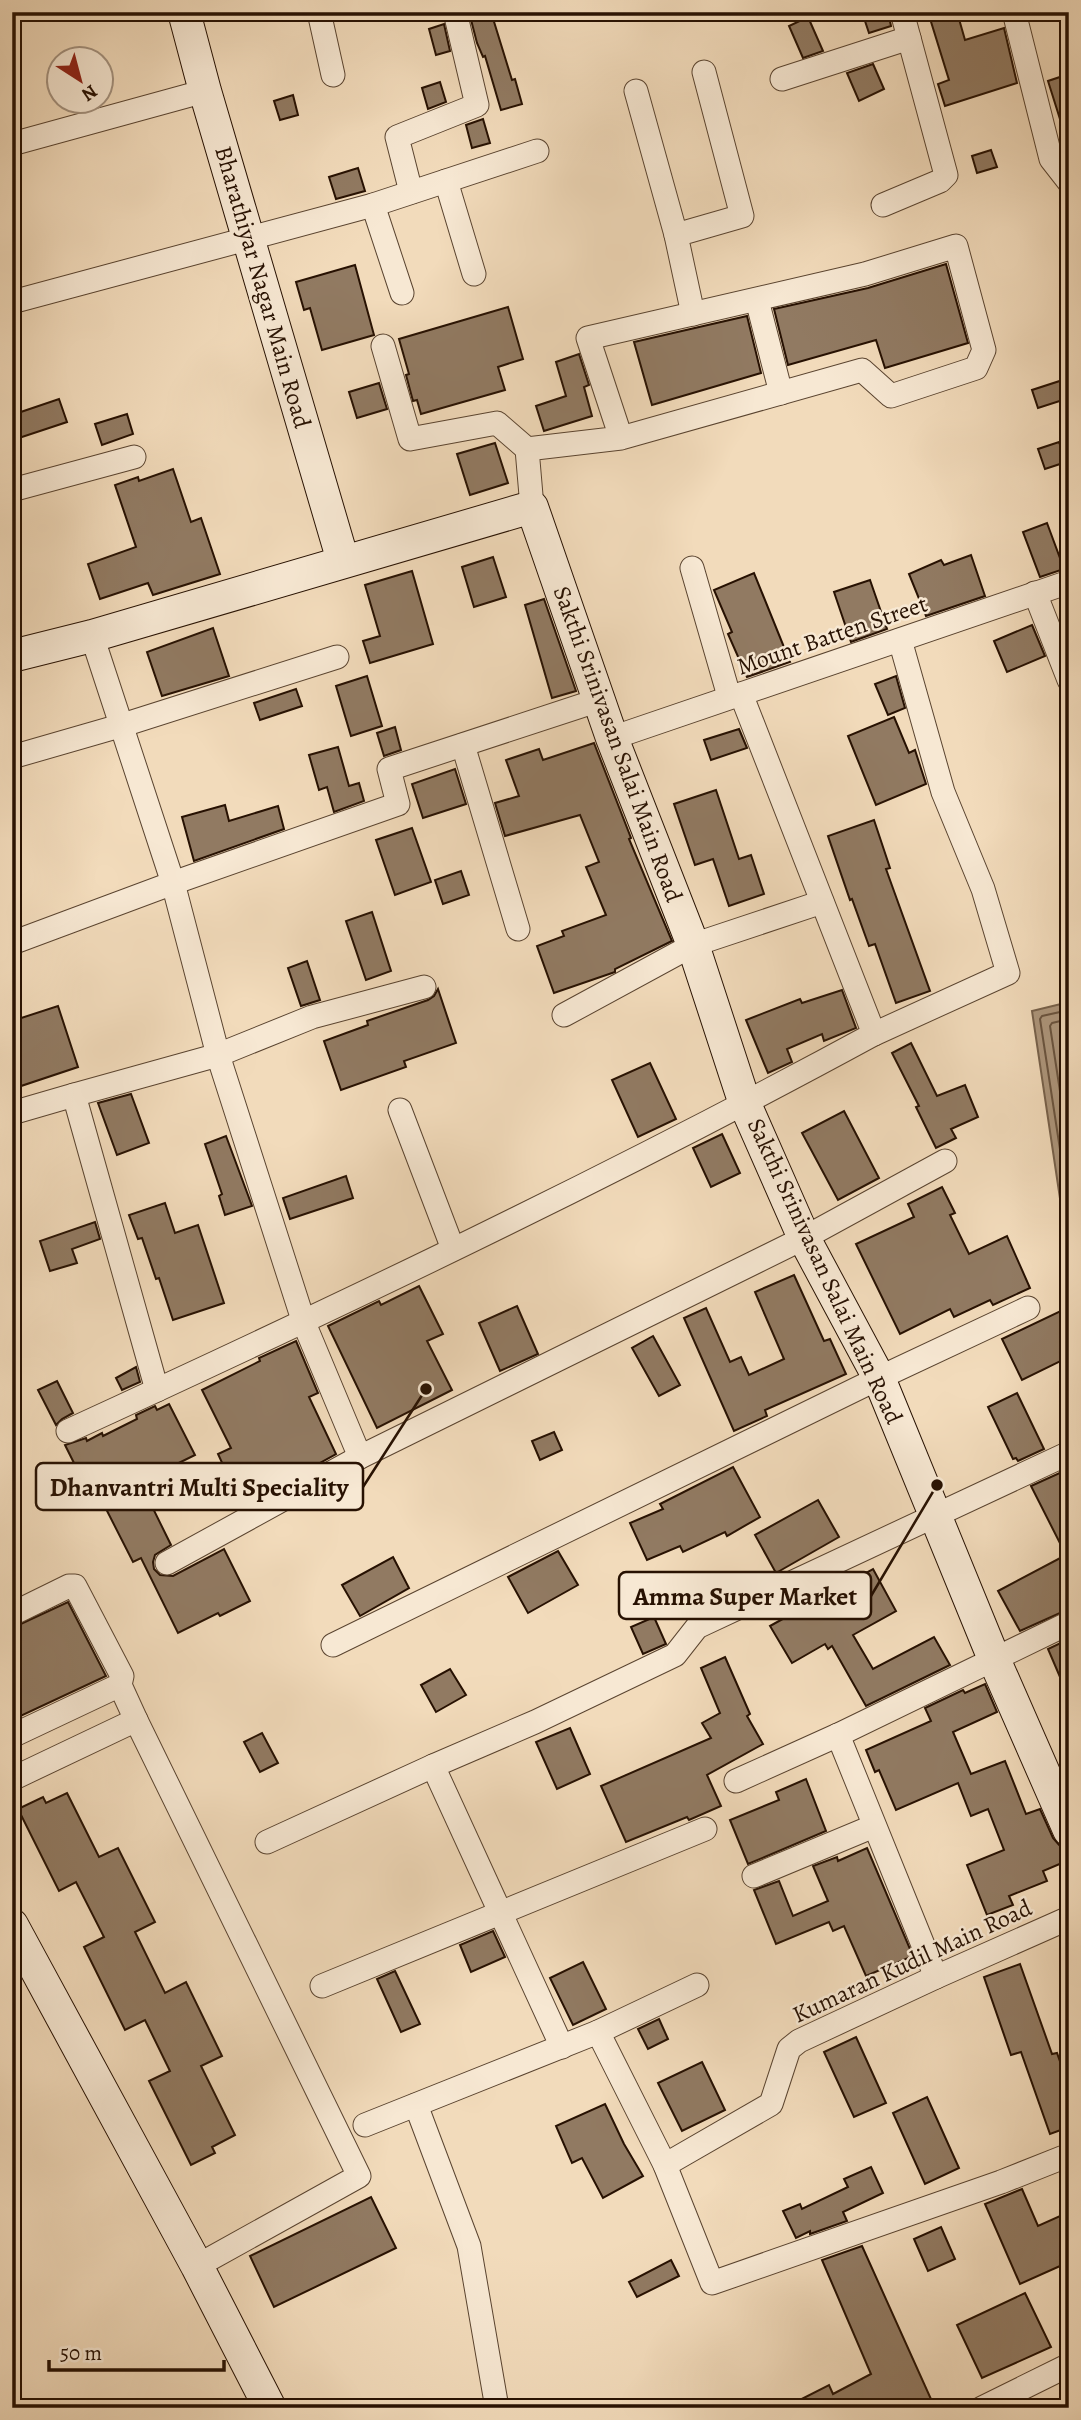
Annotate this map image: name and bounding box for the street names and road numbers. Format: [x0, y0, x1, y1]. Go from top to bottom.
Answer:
street label: Bharathiyar Nagar Main Road [207, 142, 319, 432]
street label: Sakthi Srinivasan Salai Main Road [546, 582, 690, 907]
street label: Mount Batten Street [732, 587, 932, 683]
street label: Sakthi Srinivasan Salai Main Road [740, 1113, 910, 1429]
street label: Kumaran Kudil Main Road [787, 1891, 1037, 2031]

